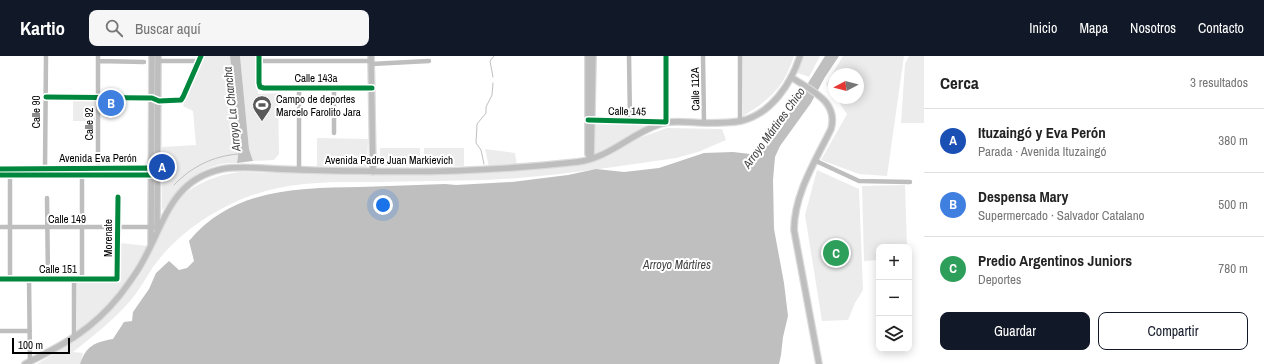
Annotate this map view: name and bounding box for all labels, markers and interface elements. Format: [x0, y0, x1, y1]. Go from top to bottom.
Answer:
search box [89, 10, 369, 46]
text: Kartio [20, 15, 65, 41]
icon: search [103, 17, 125, 39]
text: Buscar aquí [135, 18, 201, 39]
text: Inicio [1029, 19, 1057, 37]
text: Mapa [1079, 19, 1108, 37]
text: Nosotros [1130, 19, 1176, 37]
text: Contacto [1198, 19, 1244, 37]
water label: Arroyo La Chancha [220, 65, 244, 153]
street label: Calle 112A [688, 66, 702, 111]
north arrow [828, 68, 864, 104]
street label: Calle 143a [294, 71, 338, 85]
text: Cerca [940, 71, 979, 94]
text: 3 resultados [1190, 74, 1248, 91]
water label: Arroyo Mártires Chico [739, 84, 809, 172]
pin: B [98, 88, 124, 118]
place label: Campo de deportes Marcelo Farolito Jara [276, 92, 361, 119]
sports icon: Campo de deportes Marcelo Farolito Jara [251, 94, 273, 122]
street label: Calle 90 [29, 95, 43, 129]
street label: Calle 145 [608, 104, 646, 118]
street label: Calle 92 [82, 107, 96, 141]
text: Ituzaingó y Eva Perón [978, 122, 1106, 143]
text: A [949, 132, 957, 149]
text: 380 m [1218, 132, 1248, 149]
text: Parada · Avenida Ituzaingó [978, 143, 1106, 160]
street label: Avenida Eva Perón [58, 151, 137, 165]
pin: A [149, 152, 175, 182]
street label: Avenida Padre Juan Markievich [324, 153, 453, 167]
text: Despensa Mary [978, 186, 1068, 207]
your location [373, 195, 393, 215]
text: B [949, 196, 957, 213]
text: 500 m [1218, 196, 1248, 213]
text: Supermercado · Salvador Catalano [978, 207, 1145, 224]
street label: Calle 149 [48, 212, 86, 226]
street label: Morenate [101, 219, 115, 257]
pin: C [823, 238, 849, 268]
map controls [876, 244, 912, 352]
button: + [876, 244, 912, 280]
text: Predio Argentinos Juniors [978, 250, 1132, 271]
water label: Arroyo Mártires [642, 257, 711, 273]
text: C [949, 260, 957, 277]
text: 780 m [1218, 260, 1248, 277]
street label: Calle 151 [39, 262, 77, 276]
text: Deportes [978, 271, 1021, 288]
button: − [876, 280, 912, 316]
button: Guardar [940, 312, 1090, 350]
button: Compartir [1098, 312, 1248, 350]
button: layers [876, 316, 912, 352]
scale bar [12, 336, 70, 355]
text: 100 m [18, 338, 43, 352]

